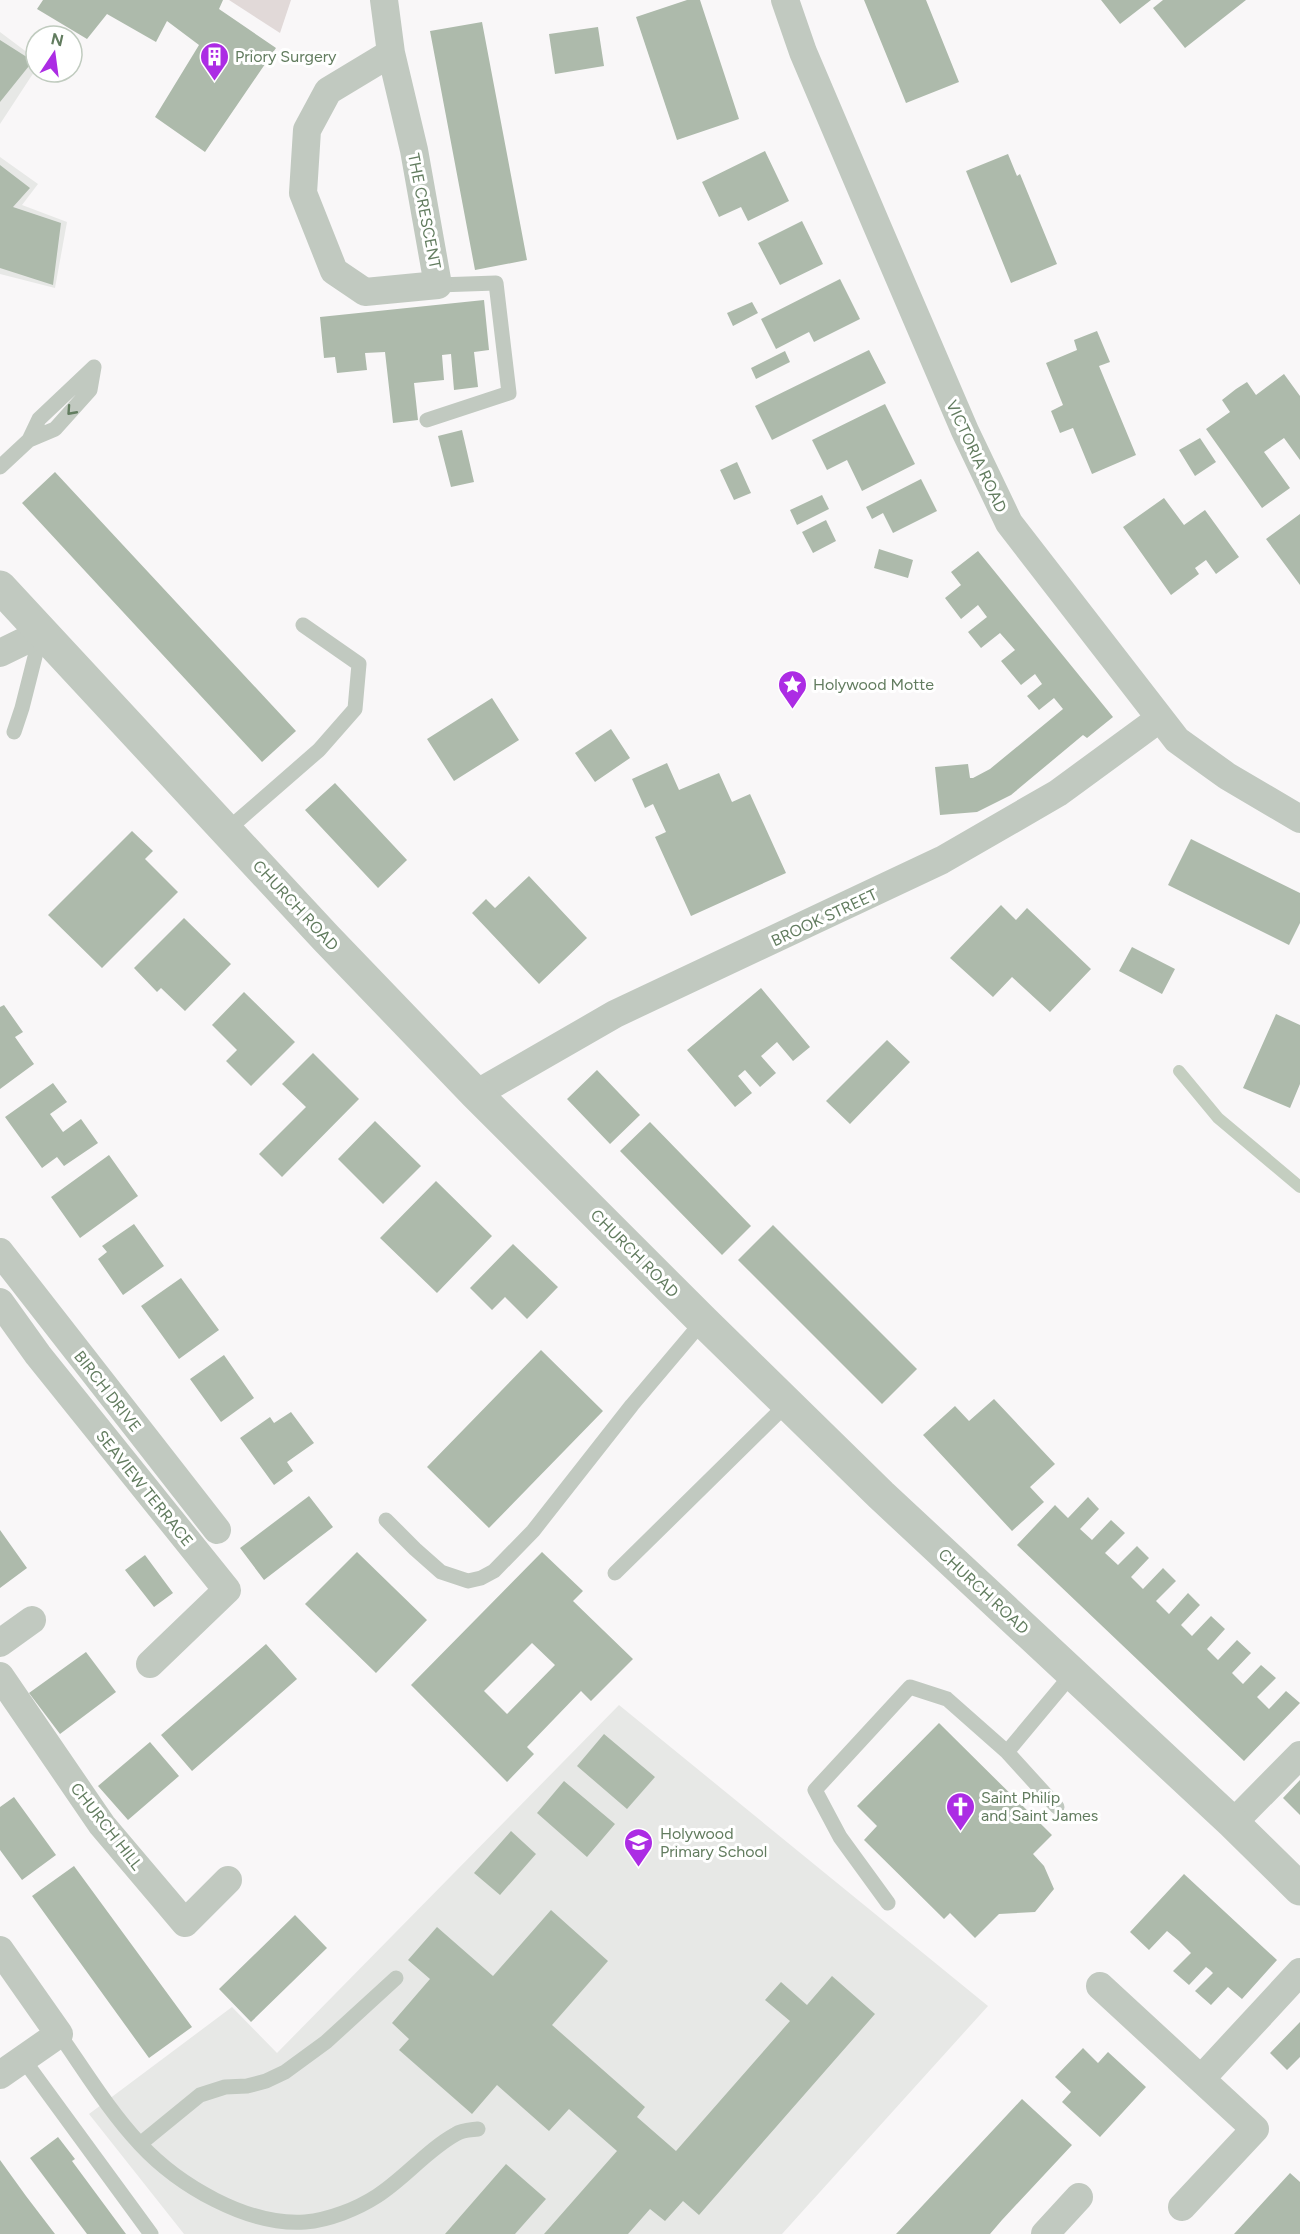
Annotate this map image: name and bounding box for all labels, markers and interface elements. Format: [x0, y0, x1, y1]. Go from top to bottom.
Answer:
north arrow [24, 24, 84, 84]
text: N [49, 29, 65, 51]
building icon: Priory Surgery [198, 40, 230, 82]
place label: Priory Surgery [235, 47, 337, 66]
street label: THE CRESCENT [404, 152, 445, 271]
street label: VICTORIA ROAD [942, 397, 1011, 515]
one-way arrow [67, 405, 78, 415]
place icon: Holywood Motte [776, 668, 808, 710]
place label: Holywood Motte [813, 675, 934, 694]
street label: CHURCH ROAD [249, 856, 342, 954]
street label: BROOK STREET [768, 885, 880, 950]
street label: CHURCH ROAD [587, 1205, 683, 1301]
street label: BIRCH DRIVE [70, 1347, 145, 1436]
street label: SEAVIEW TERRACE [92, 1427, 197, 1550]
street label: CHURCH ROAD [935, 1545, 1033, 1638]
street label: CHURCH HILL [67, 1779, 147, 1874]
place label: Saint Philip and Saint James [981, 1788, 1098, 1825]
church icon: Saint Philip and Saint James [944, 1790, 976, 1832]
place label: Holywood Primary School [660, 1824, 767, 1861]
school or university icon: Holywood Primary School [623, 1826, 655, 1868]

